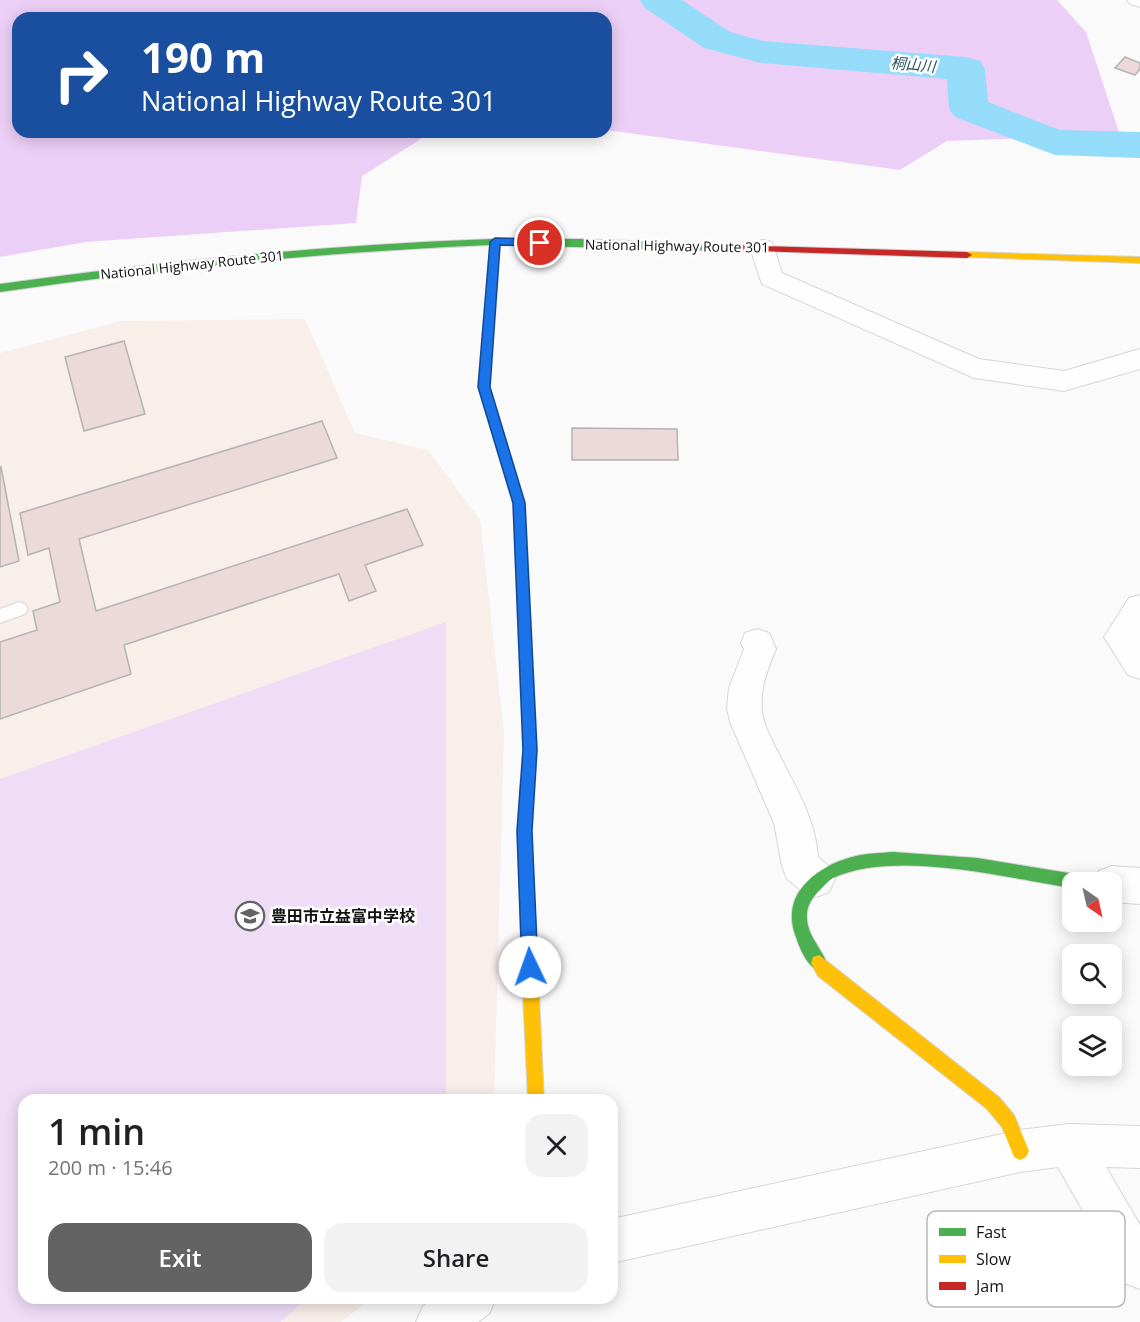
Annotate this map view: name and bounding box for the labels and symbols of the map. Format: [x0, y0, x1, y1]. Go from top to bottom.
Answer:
water label: 桐山川 [890, 52, 938, 76]
pin [514, 217, 565, 268]
street label: National Highway Route 301 [585, 234, 769, 257]
street label: National Highway Route 301 [99, 245, 285, 284]
north arrow [1062, 872, 1122, 932]
school or university icon: 豊田市立益富中学校 [234, 900, 266, 932]
place label: 豊田市立益富中学校 [271, 905, 415, 927]
position arrow [498, 935, 562, 999]
legend [927, 1211, 1125, 1307]
text: Fast [976, 1221, 1007, 1243]
text: Slow [976, 1248, 1011, 1270]
text: Jam [974, 1275, 1004, 1297]

